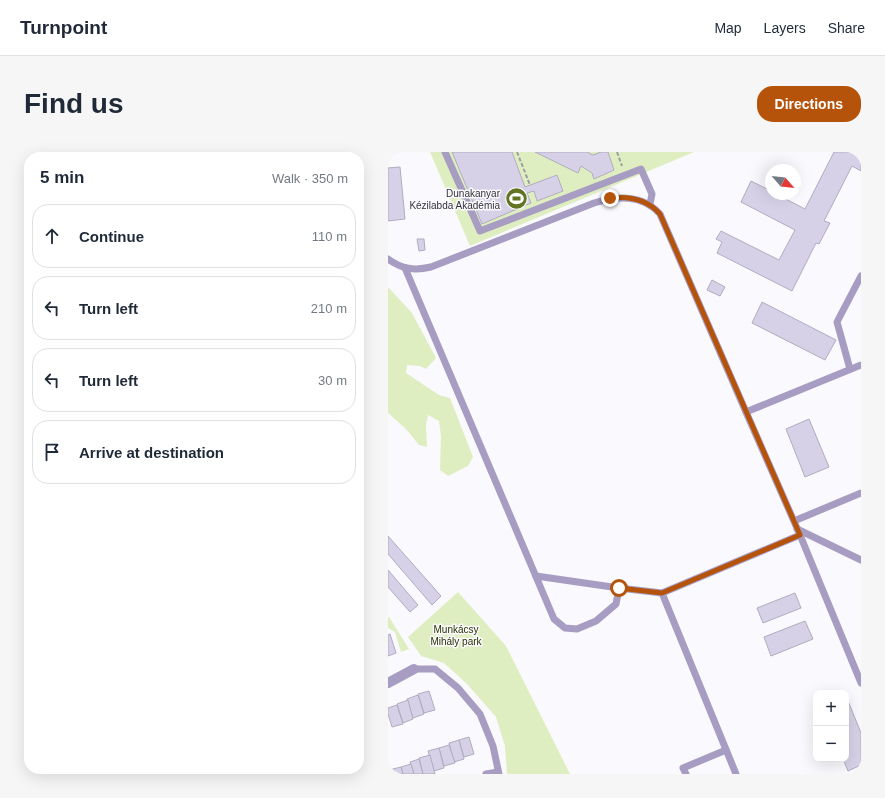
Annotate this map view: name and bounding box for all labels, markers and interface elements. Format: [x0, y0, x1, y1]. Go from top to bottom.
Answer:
text: Turnpoint [20, 17, 107, 38]
text: Map [714, 20, 742, 36]
text: Layers [764, 20, 806, 36]
text: Share [828, 20, 865, 36]
button: Directions [757, 86, 861, 122]
text: Find us [24, 88, 124, 119]
north arrow [765, 164, 801, 200]
text: 5 min [40, 168, 84, 187]
text: Walk · 350 m [272, 171, 348, 186]
sports icon: Dunakanyar Kézilabda Akadémia [503, 186, 529, 212]
place label: Dunakanyar Kézilabda Akadémia [409, 188, 501, 211]
route end [601, 189, 619, 207]
icon: ahead [41, 225, 63, 247]
text: Continue [79, 228, 144, 245]
text: 110 m [312, 229, 347, 244]
icon: left [41, 297, 63, 319]
text: Turn left [79, 300, 138, 317]
text: 210 m [311, 301, 347, 316]
icon: left [41, 369, 63, 391]
text: Turn left [79, 372, 138, 389]
text: 30 m [318, 373, 347, 388]
icon: arrive [41, 441, 63, 463]
text: Arrive at destination [79, 444, 224, 461]
route start [610, 579, 628, 597]
park label: Munkácsy Mihály park [430, 624, 483, 647]
map controls [813, 690, 849, 762]
button: + [813, 690, 849, 726]
button: − [813, 726, 849, 762]

